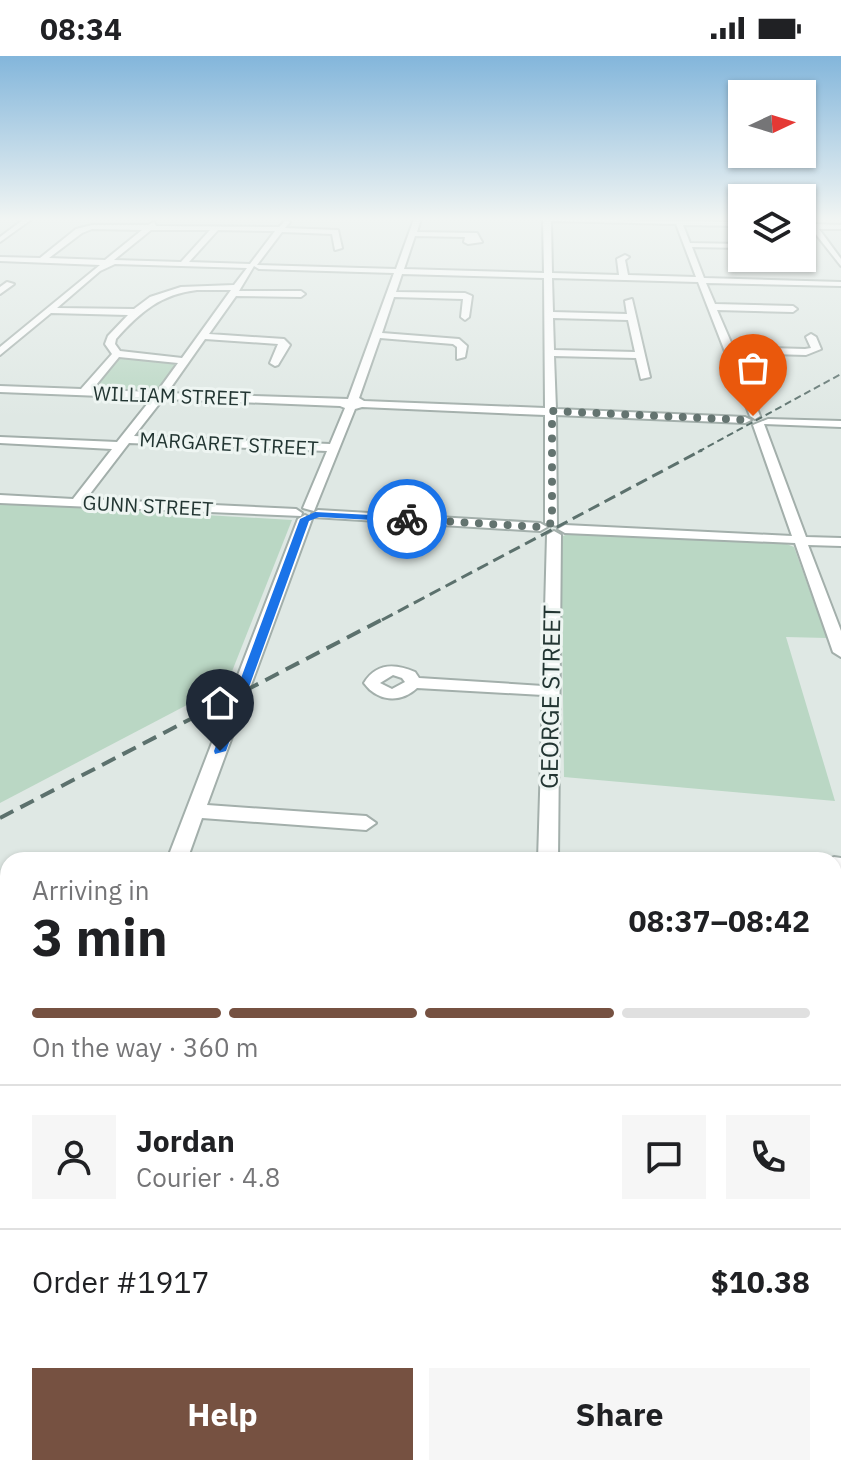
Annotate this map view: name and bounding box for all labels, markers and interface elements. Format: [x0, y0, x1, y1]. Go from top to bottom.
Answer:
text: 08:34 [40, 9, 122, 48]
north arrow [728, 80, 816, 168]
map controls [728, 80, 816, 272]
button: layers [728, 184, 816, 272]
pin [719, 334, 787, 416]
icon: bag [731, 346, 775, 390]
street label: WILLIAM STREET [93, 379, 251, 412]
street label: MARGARET STREET [139, 425, 319, 462]
courier [367, 479, 447, 559]
street label: GUNN STREET [82, 489, 214, 522]
icon: bike [385, 497, 429, 541]
street label: GEORGE STREET [532, 605, 568, 789]
pin [186, 669, 254, 751]
icon: home [198, 681, 242, 725]
text: Arriving in [32, 873, 149, 907]
text: 08:37–08:42 [629, 901, 810, 940]
text: 3 min [32, 903, 168, 970]
text: On the way · 360 m [32, 1030, 258, 1064]
button: person [32, 1115, 116, 1199]
button: chat [622, 1115, 706, 1199]
button: phone [726, 1115, 810, 1199]
text: Jordan [136, 1121, 235, 1160]
text: Courier · 4.8 [136, 1160, 280, 1194]
text: Order #1917 [32, 1262, 209, 1301]
text: $10.38 [711, 1262, 810, 1301]
button: Help [32, 1368, 413, 1460]
button: Share [429, 1368, 810, 1460]

